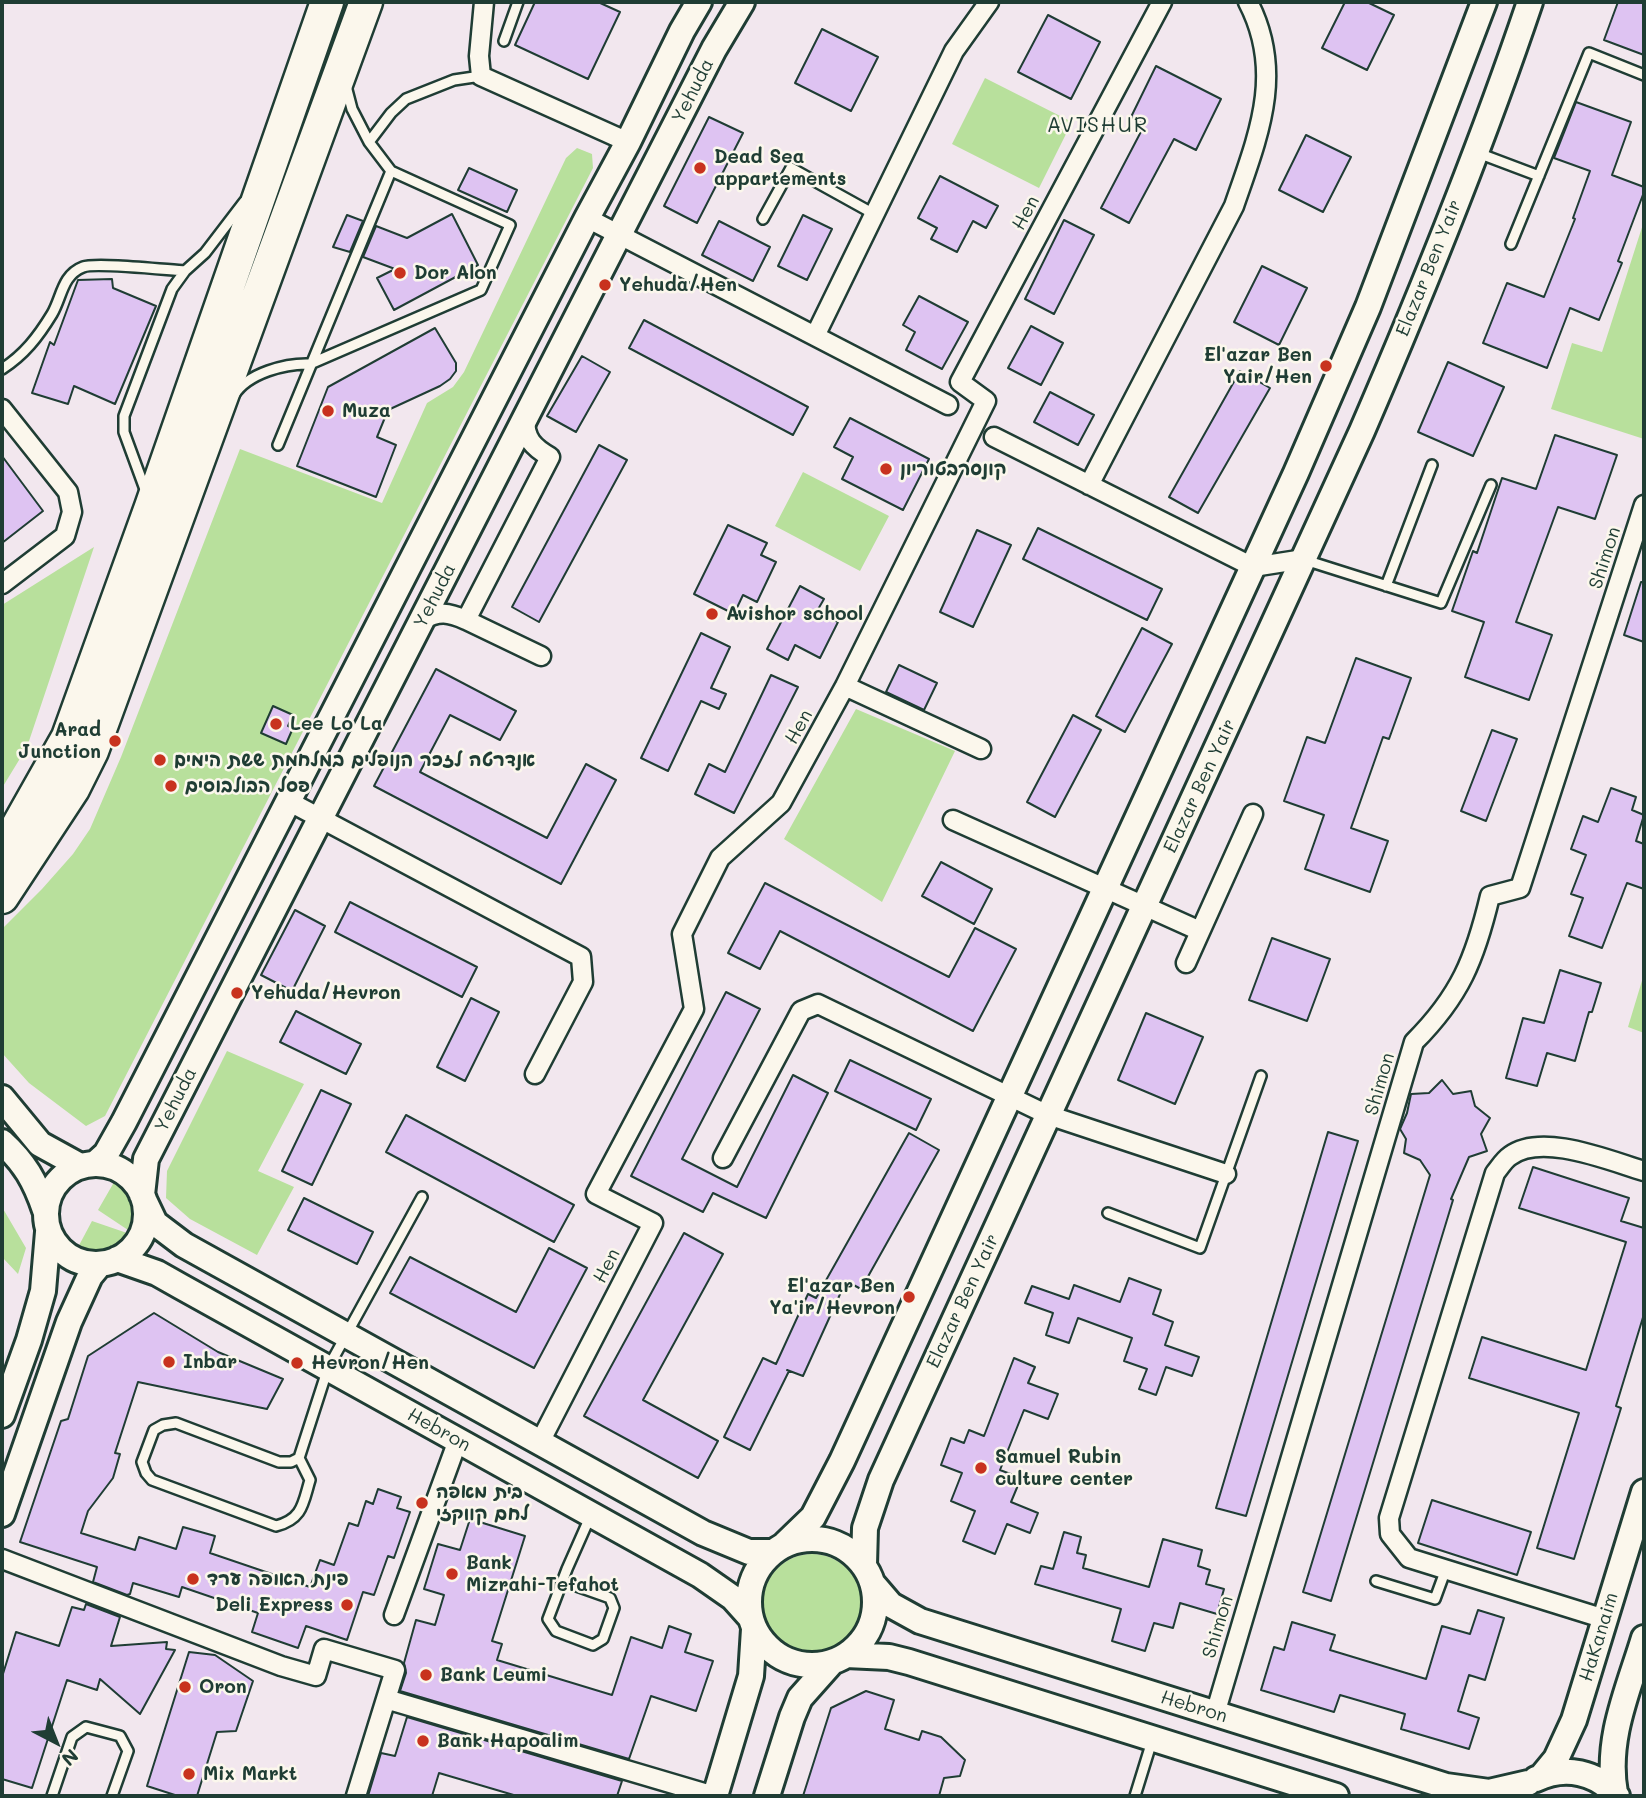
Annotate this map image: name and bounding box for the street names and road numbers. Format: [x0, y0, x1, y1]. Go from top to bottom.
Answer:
street label: Yehuda [667, 55, 719, 127]
street label: Hen [1008, 192, 1044, 234]
street label: Elazar Ben Yair [1391, 196, 1467, 340]
street label: Shimon [1584, 524, 1626, 592]
street label: Yehuda [409, 560, 461, 632]
street label: Hen [780, 706, 818, 748]
street label: Elazar Ben Yair [1159, 715, 1241, 857]
street label: Shimon [1360, 1050, 1400, 1118]
street label: Yehuda [150, 1064, 202, 1136]
street label: Elazar Ben Yair [922, 1230, 1004, 1372]
street label: Hen [589, 1245, 625, 1287]
street label: Hebron [403, 1403, 475, 1457]
street label: HaKanaim [1575, 1590, 1623, 1684]
street label: Shimon [1198, 1593, 1238, 1661]
street label: Hebron [1158, 1686, 1230, 1728]

